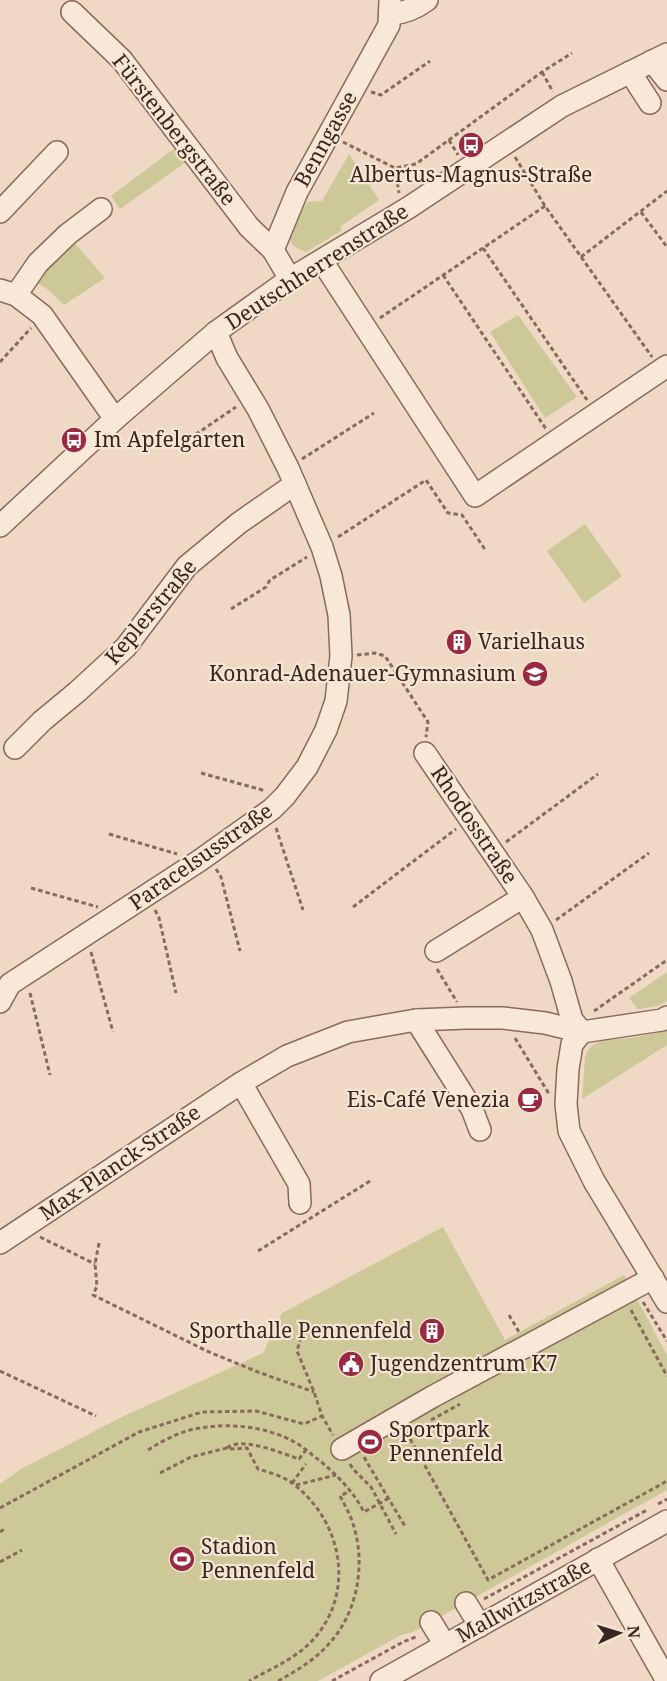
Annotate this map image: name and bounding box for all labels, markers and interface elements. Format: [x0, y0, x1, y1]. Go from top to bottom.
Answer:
street label: Fürstenbergstraße [107, 48, 243, 211]
street label: Benngasse [287, 86, 363, 191]
bus stop icon: Albertus-Magnus-Straße [456, 130, 486, 160]
place label: Albertus-Magnus-Straße [350, 160, 592, 188]
street label: Deutschherrenstraße [220, 197, 413, 336]
bus stop icon: Im Apfelgarten [59, 425, 89, 455]
place label: Im Apfelgarten [94, 425, 245, 453]
street label: Keplerstraße [98, 553, 202, 670]
building icon: Varielhaus [444, 627, 474, 657]
place label: Varielhaus [478, 627, 585, 655]
place label: Konrad-Adenauer-Gymnasium [209, 659, 516, 687]
school or university icon: Konrad-Adenauer-Gymnasium [520, 659, 550, 689]
street label: Rhodosstraße [425, 760, 525, 889]
street label: Paracelsusstraße [123, 796, 278, 916]
place label: Eis-Café Venezia [347, 1085, 510, 1113]
cafe icon: Eis-Café Venezia [515, 1085, 545, 1115]
street label: Max-Planck-Straße [33, 1098, 206, 1227]
place label: Sporthalle Pennenfeld [189, 1316, 412, 1344]
building icon: Sporthalle Pennenfeld [417, 1316, 447, 1346]
public building icon: Jugendzentrum K7 [336, 1349, 366, 1379]
place label: Jugendzentrum K7 [369, 1349, 558, 1377]
place label: Sportpark Pennenfeld [389, 1415, 503, 1467]
sports icon: Sportpark Pennenfeld [355, 1427, 385, 1457]
place label: Stadion Pennenfeld [201, 1532, 315, 1584]
sports icon: Stadion Pennenfeld [167, 1544, 197, 1574]
street label: Mallwitzstraße [451, 1551, 596, 1649]
north arrow [589, 1603, 649, 1663]
text: N [623, 1625, 645, 1639]

